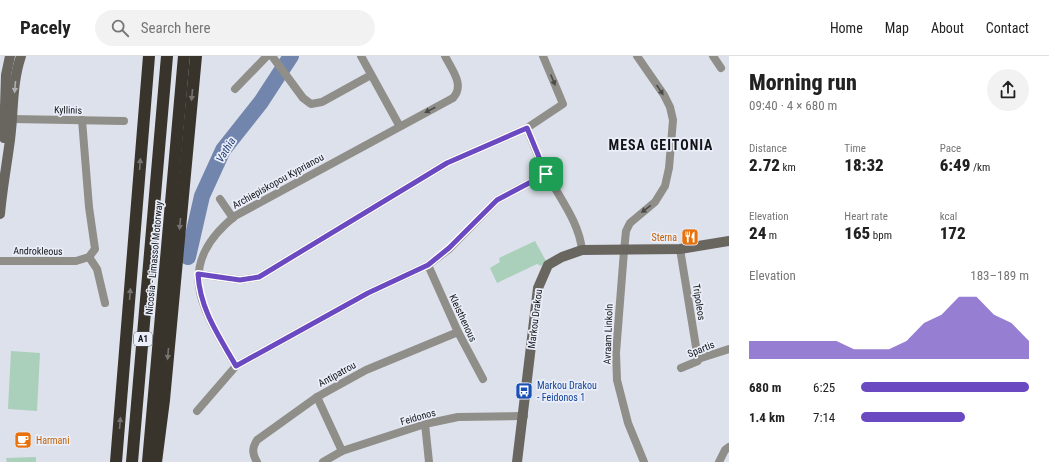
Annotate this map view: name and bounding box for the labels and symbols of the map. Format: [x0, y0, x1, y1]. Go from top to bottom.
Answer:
one-way arrow [550, 75, 556, 87]
one-way arrow [11, 81, 18, 93]
one-way arrow [656, 85, 664, 95]
one-way arrow [189, 89, 196, 101]
street label: Kyllinis [54, 104, 83, 116]
one-way arrow [424, 107, 436, 113]
water label: Vathia [213, 135, 239, 165]
district label: MESA GEITONIA [609, 137, 713, 153]
street label: Archiepiskopou Kyprianou [230, 151, 326, 211]
pin [529, 157, 563, 191]
one-way arrow [137, 158, 144, 170]
street label: Nicosia - Limassol Motorway [144, 201, 164, 315]
one-way arrow [640, 205, 651, 213]
one-way arrow [177, 218, 184, 230]
restaurant icon: Sterna [680, 227, 700, 247]
place label: Sterna [651, 232, 677, 243]
street label: Androkleous [13, 245, 63, 257]
street label: Tripoleos [691, 283, 707, 321]
one-way arrow [127, 288, 134, 300]
street label: Markou Drakou [526, 289, 544, 349]
street label: Kleisthenous [447, 293, 479, 344]
street label: Avraam Linkoln [601, 303, 615, 364]
road number: A1 [134, 332, 152, 346]
street label: Spartis [686, 338, 716, 359]
one-way arrow [165, 348, 172, 360]
street label: Antipatrou [316, 359, 358, 389]
place label: Markou Drakou - Feidonos 1 [537, 380, 597, 403]
bus stop icon: Markou Drakou - Feidonos 1 [514, 381, 534, 401]
street label: Feidonos [399, 407, 437, 427]
one-way arrow [117, 417, 123, 429]
cafe icon: Harmani [13, 430, 33, 450]
place label: Harmani [36, 435, 70, 446]

